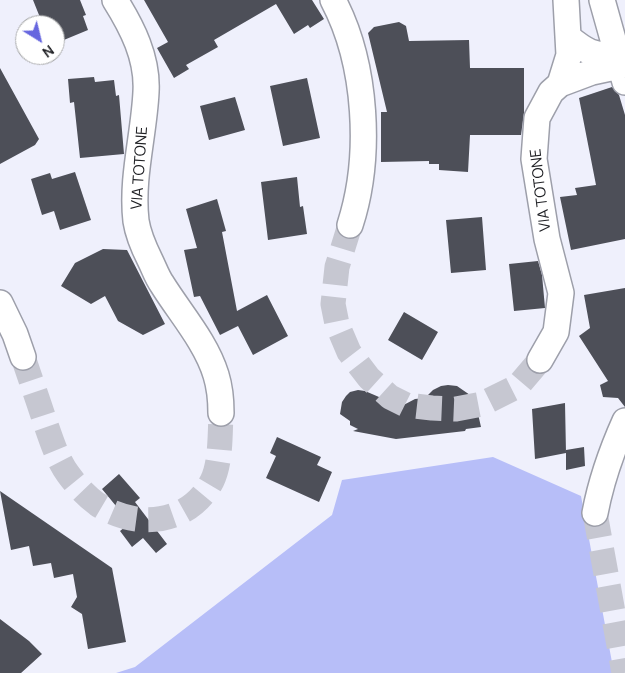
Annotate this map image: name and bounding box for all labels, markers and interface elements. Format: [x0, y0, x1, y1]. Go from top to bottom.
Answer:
north arrow [15, 15, 65, 65]
text: N [39, 41, 58, 62]
street label: VIA TOTONE [128, 126, 152, 210]
street label: VIA TOTONE [527, 148, 555, 232]

